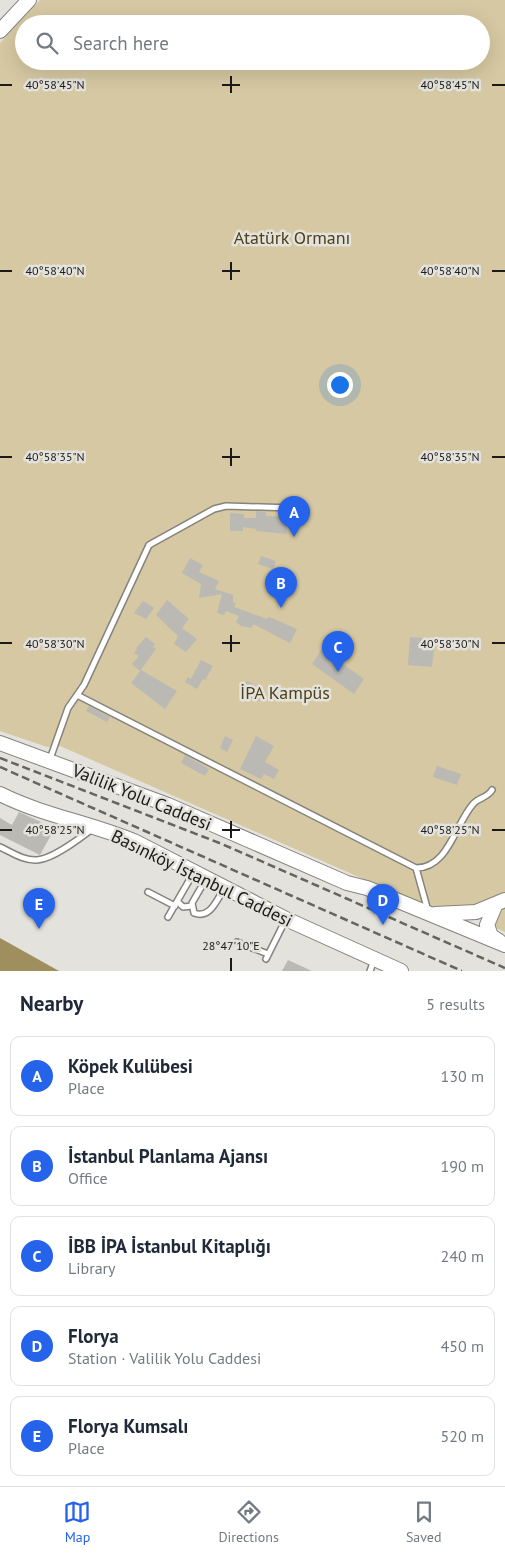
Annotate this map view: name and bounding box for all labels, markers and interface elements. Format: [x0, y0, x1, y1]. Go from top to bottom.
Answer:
search box [15, 15, 490, 70]
icon: search [33, 29, 61, 57]
text: Search here [73, 31, 169, 55]
text: 40°58'45"N [25, 77, 85, 92]
text: 40°58'45"N [420, 77, 480, 92]
park label: Atatürk Ormanı [234, 226, 350, 249]
text: 40°58'40"N [25, 263, 85, 278]
text: 40°58'40"N [420, 263, 480, 278]
your location [327, 372, 353, 398]
text: 40°58'35"N [25, 449, 85, 464]
text: 40°58'35"N [420, 449, 480, 464]
pin: A [278, 496, 310, 537]
pin: B [265, 567, 297, 608]
pin: C [322, 631, 354, 672]
text: 40°58'30"N [25, 636, 85, 651]
text: 40°58'30"N [420, 636, 480, 651]
park label: İPA Kampüs [240, 681, 330, 704]
street label: Valilik Yolu Caddesi [68, 758, 215, 835]
text: 40°58'25"N [25, 822, 85, 837]
text: 40°58'25"N [420, 822, 480, 837]
street label: Basınköy İstanbul Caddesi [108, 824, 296, 932]
pin: D [367, 884, 399, 925]
pin: E [23, 888, 55, 929]
text: 28°47'10"E [202, 938, 260, 953]
text: Nearby [20, 990, 83, 1017]
text: 5 results [426, 994, 485, 1014]
text: Köpek Kulübesi [68, 1054, 193, 1078]
text: A [32, 1066, 42, 1086]
text: 130 m [441, 1066, 484, 1086]
text: Place [68, 1078, 105, 1098]
text: İstanbul Planlama Ajansı [68, 1144, 268, 1168]
text: B [32, 1156, 42, 1176]
text: 190 m [441, 1156, 484, 1176]
text: Office [68, 1168, 108, 1188]
text: İBB İPA İstanbul Kitaplığı [68, 1234, 271, 1258]
text: C [33, 1246, 41, 1266]
text: 240 m [441, 1246, 484, 1266]
text: Library [68, 1258, 115, 1278]
text: Florya [68, 1324, 119, 1348]
text: D [32, 1336, 42, 1356]
text: 450 m [441, 1336, 484, 1356]
text: Station · Valilik Yolu Caddesi [68, 1348, 261, 1368]
text: Florya Kumsalı [68, 1414, 188, 1438]
text: E [33, 1426, 41, 1446]
text: 520 m [441, 1426, 484, 1446]
text: Place [68, 1438, 105, 1458]
tab: Map [63, 1498, 91, 1546]
tab: Directions [218, 1498, 279, 1546]
tab: Saved [406, 1498, 442, 1546]

